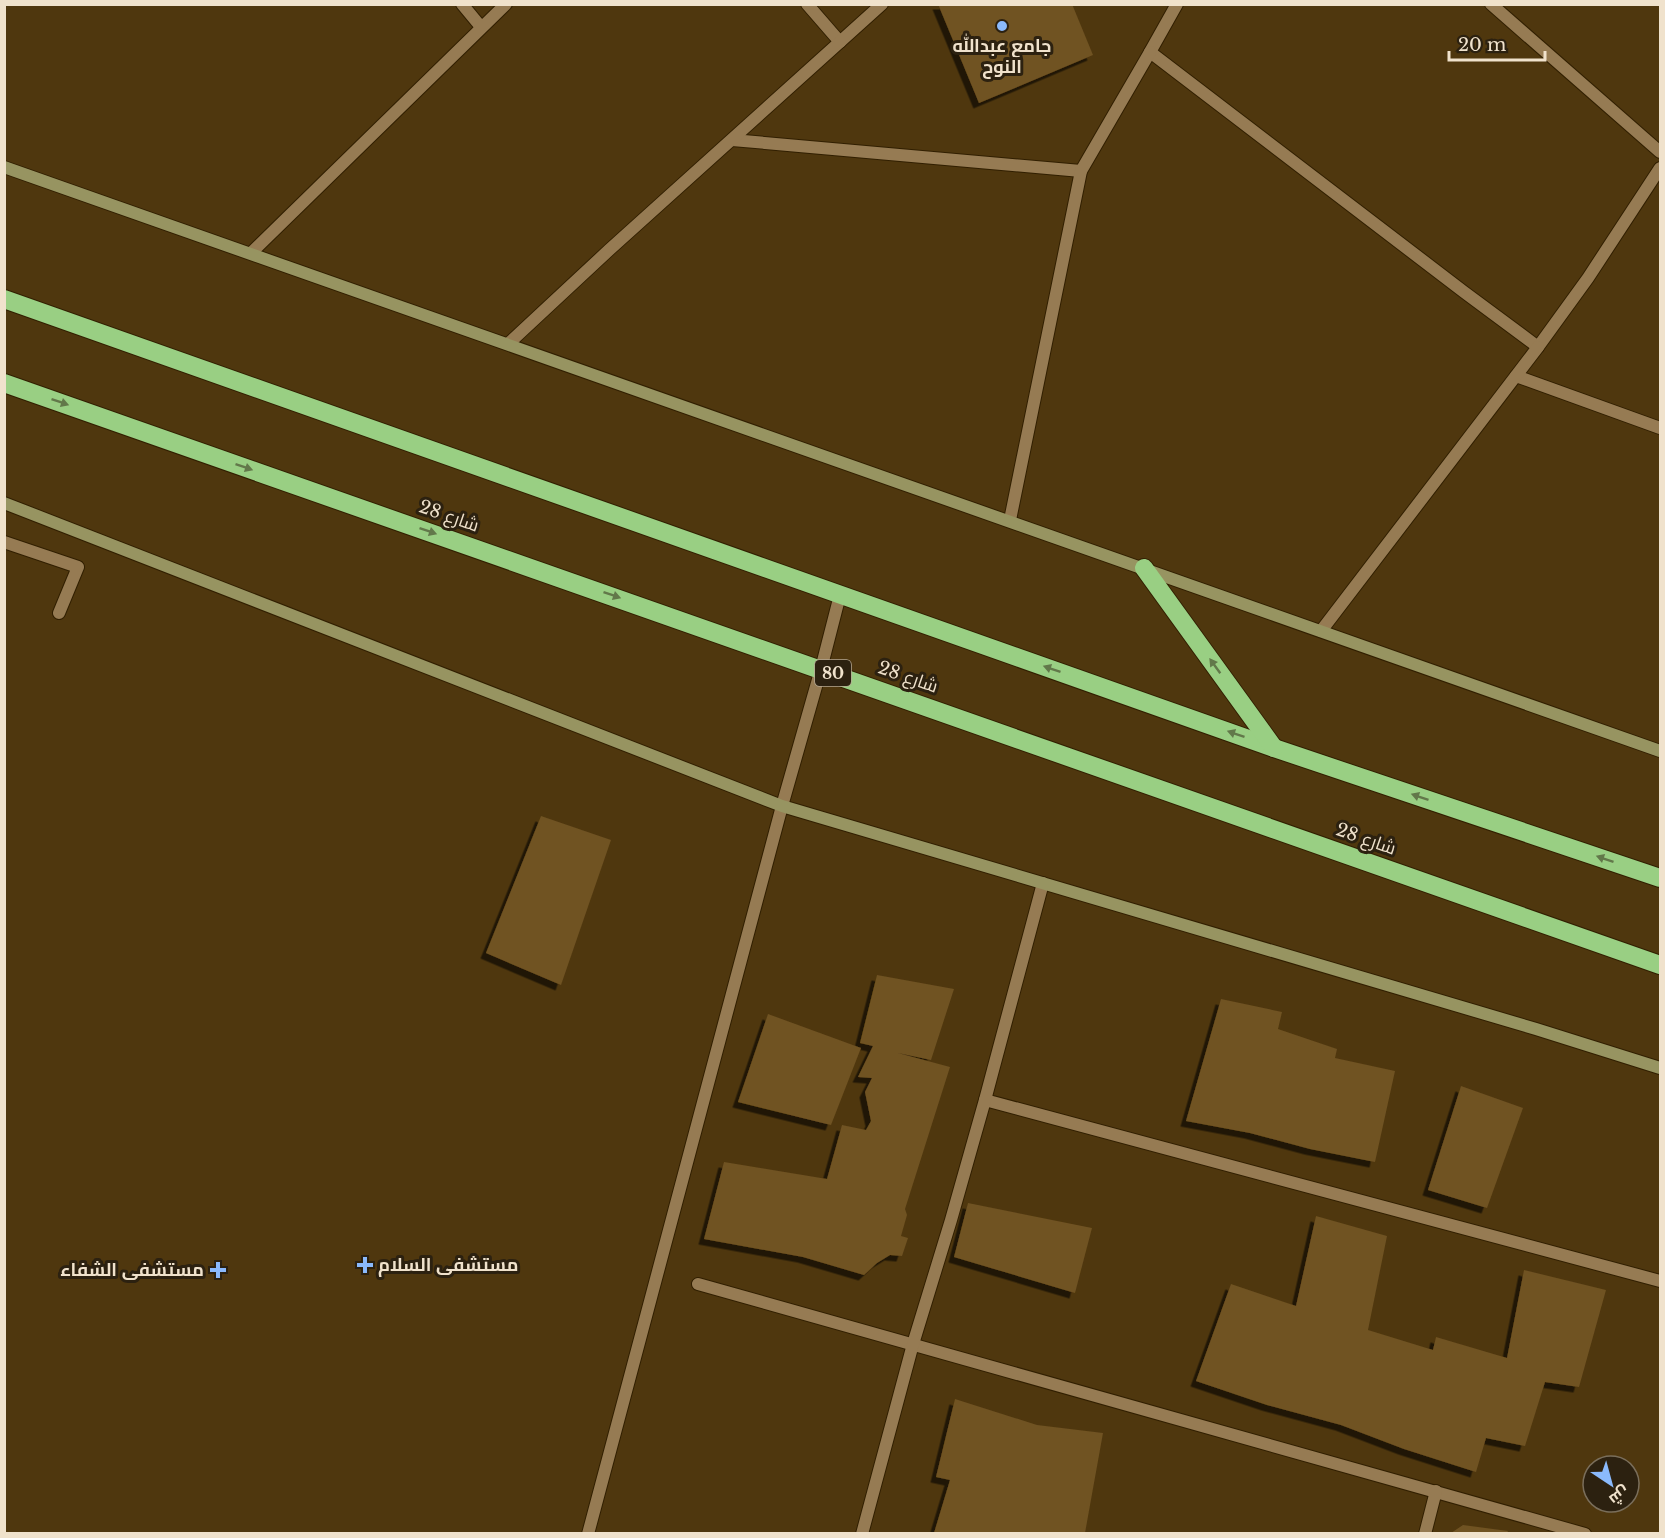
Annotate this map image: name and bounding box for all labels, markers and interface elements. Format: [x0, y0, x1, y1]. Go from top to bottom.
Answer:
marker: جامع عبدالله النوح [995, 19, 1009, 33]
scale bar [1449, 24, 1545, 62]
place label: جامع عبدالله النوح [953, 33, 1051, 79]
text: 20 m [1458, 34, 1506, 56]
one-way arrow [51, 398, 69, 408]
one-way arrow [235, 462, 253, 472]
street label: شارع 28 [416, 495, 482, 537]
one-way arrow [419, 527, 437, 536]
one-way arrow [603, 591, 621, 601]
street label: شارع 28 [875, 656, 941, 698]
one-way arrow [1209, 659, 1221, 675]
road number: 80 [815, 660, 851, 686]
one-way arrow [1043, 664, 1061, 674]
one-way arrow [1227, 729, 1245, 738]
one-way arrow [1411, 792, 1429, 801]
street label: شارع 28 [1333, 818, 1399, 860]
one-way arrow [1596, 854, 1614, 864]
place label: مستشفى السلام [378, 1254, 518, 1277]
marker: مستشفى السلام [356, 1256, 374, 1274]
place label: مستشفى الشفاء [60, 1259, 204, 1281]
marker: مستشفى الشفاء [209, 1261, 227, 1279]
north arrow [1581, 1454, 1641, 1514]
text: ش [1606, 1482, 1634, 1510]

